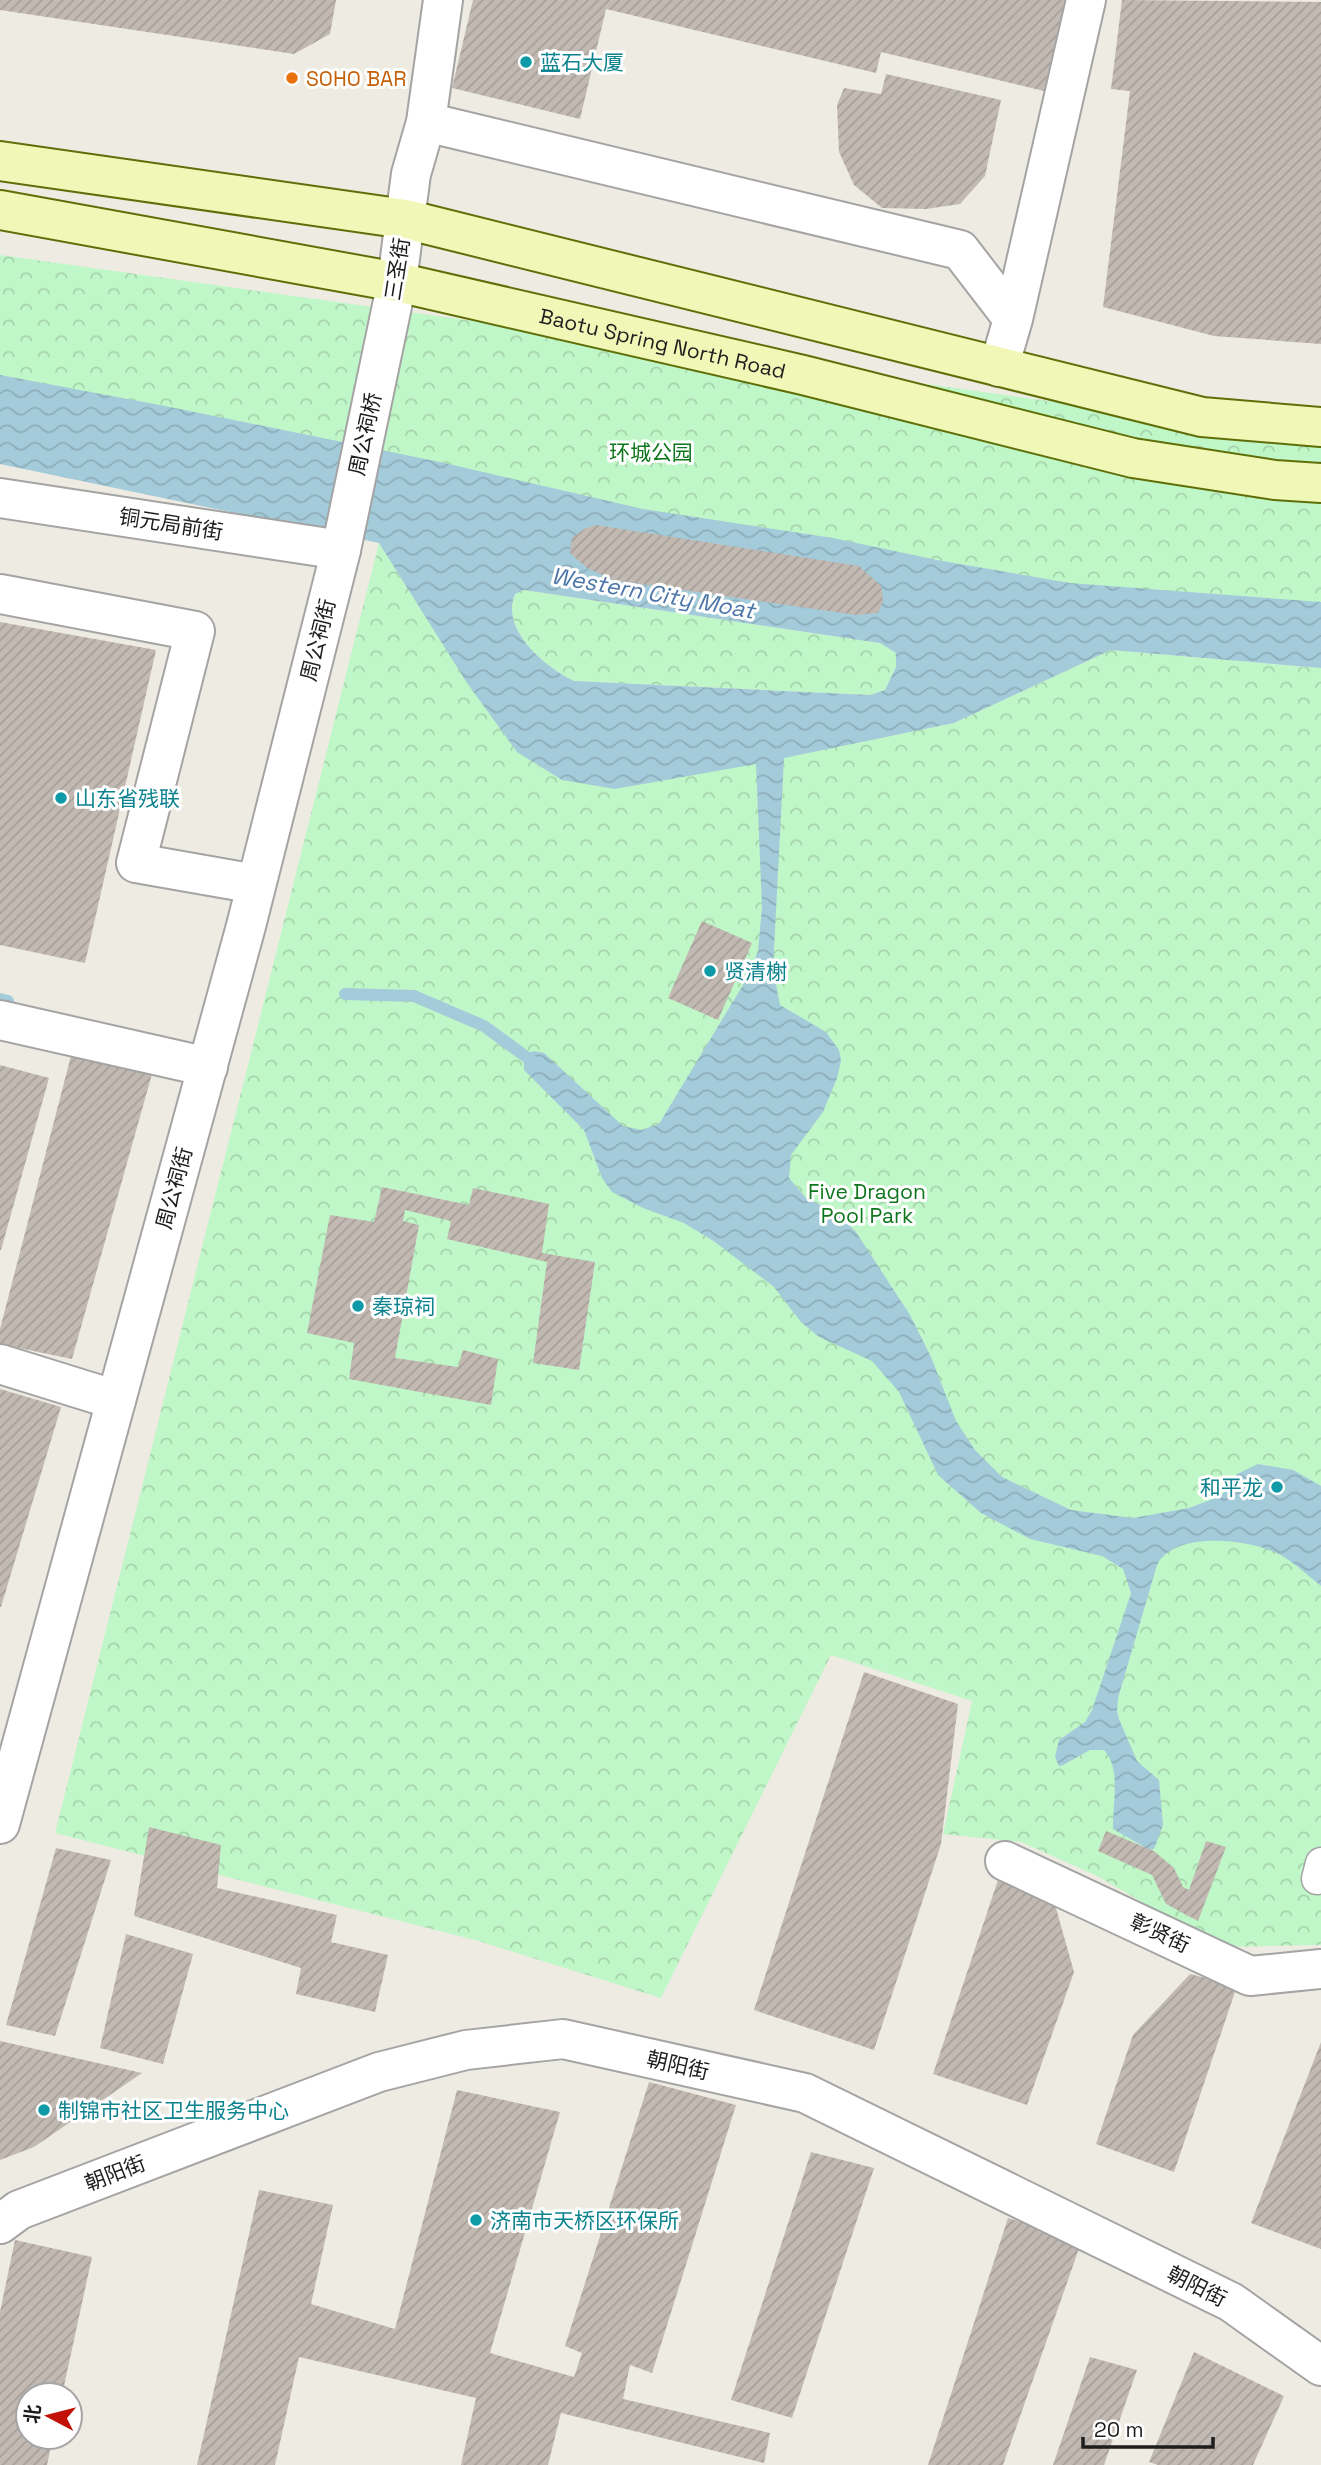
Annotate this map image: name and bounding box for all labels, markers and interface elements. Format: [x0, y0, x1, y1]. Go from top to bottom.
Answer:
place label: 蓝石大厦 [540, 49, 624, 76]
marker: 蓝石大厦 [518, 54, 534, 70]
place label: SOHO BAR [306, 65, 406, 92]
marker: SOHO BAR [284, 70, 300, 86]
street label: 三圣街 [379, 236, 415, 302]
street label: Baotu Spring North Road [537, 302, 788, 384]
street label: 周公祠桥 [343, 390, 387, 478]
park label: 环城公园 [609, 439, 693, 466]
street label: 铜元局前街 [117, 502, 225, 546]
water label: Western City Moat [549, 560, 759, 626]
street label: 周公祠街 [295, 596, 341, 684]
place label: 山东省残联 [75, 785, 180, 812]
marker: 山东省残联 [53, 790, 69, 806]
place label: 贤清榭 [724, 958, 787, 985]
marker: 贤清榭 [702, 963, 718, 979]
street label: 周公祠街 [150, 1144, 198, 1232]
park label: Five Dragon Pool Park [808, 1178, 926, 1229]
place label: 秦琼祠 [372, 1293, 435, 1320]
marker: 秦琼祠 [350, 1298, 366, 1314]
place label: 和平龙 [1200, 1474, 1263, 1501]
marker: 和平龙 [1269, 1479, 1285, 1495]
street label: 彰贤街 [1126, 1907, 1194, 1959]
street label: 朝阳街 [644, 2045, 712, 2085]
place label: 制锦市社区卫生服务中心 [58, 2097, 289, 2124]
marker: 制锦市社区卫生服务中心 [36, 2102, 52, 2118]
street label: 朝阳街 [81, 2149, 149, 2197]
place label: 济南市天桥区环保所 [490, 2207, 679, 2234]
marker: 济南市天桥区环保所 [468, 2212, 484, 2228]
street label: 朝阳街 [1163, 2260, 1231, 2312]
north arrow [14, 2381, 84, 2451]
text: 北 [19, 2403, 46, 2425]
scale bar [1083, 2406, 1212, 2450]
text: 20 m [1094, 2416, 1144, 2443]

